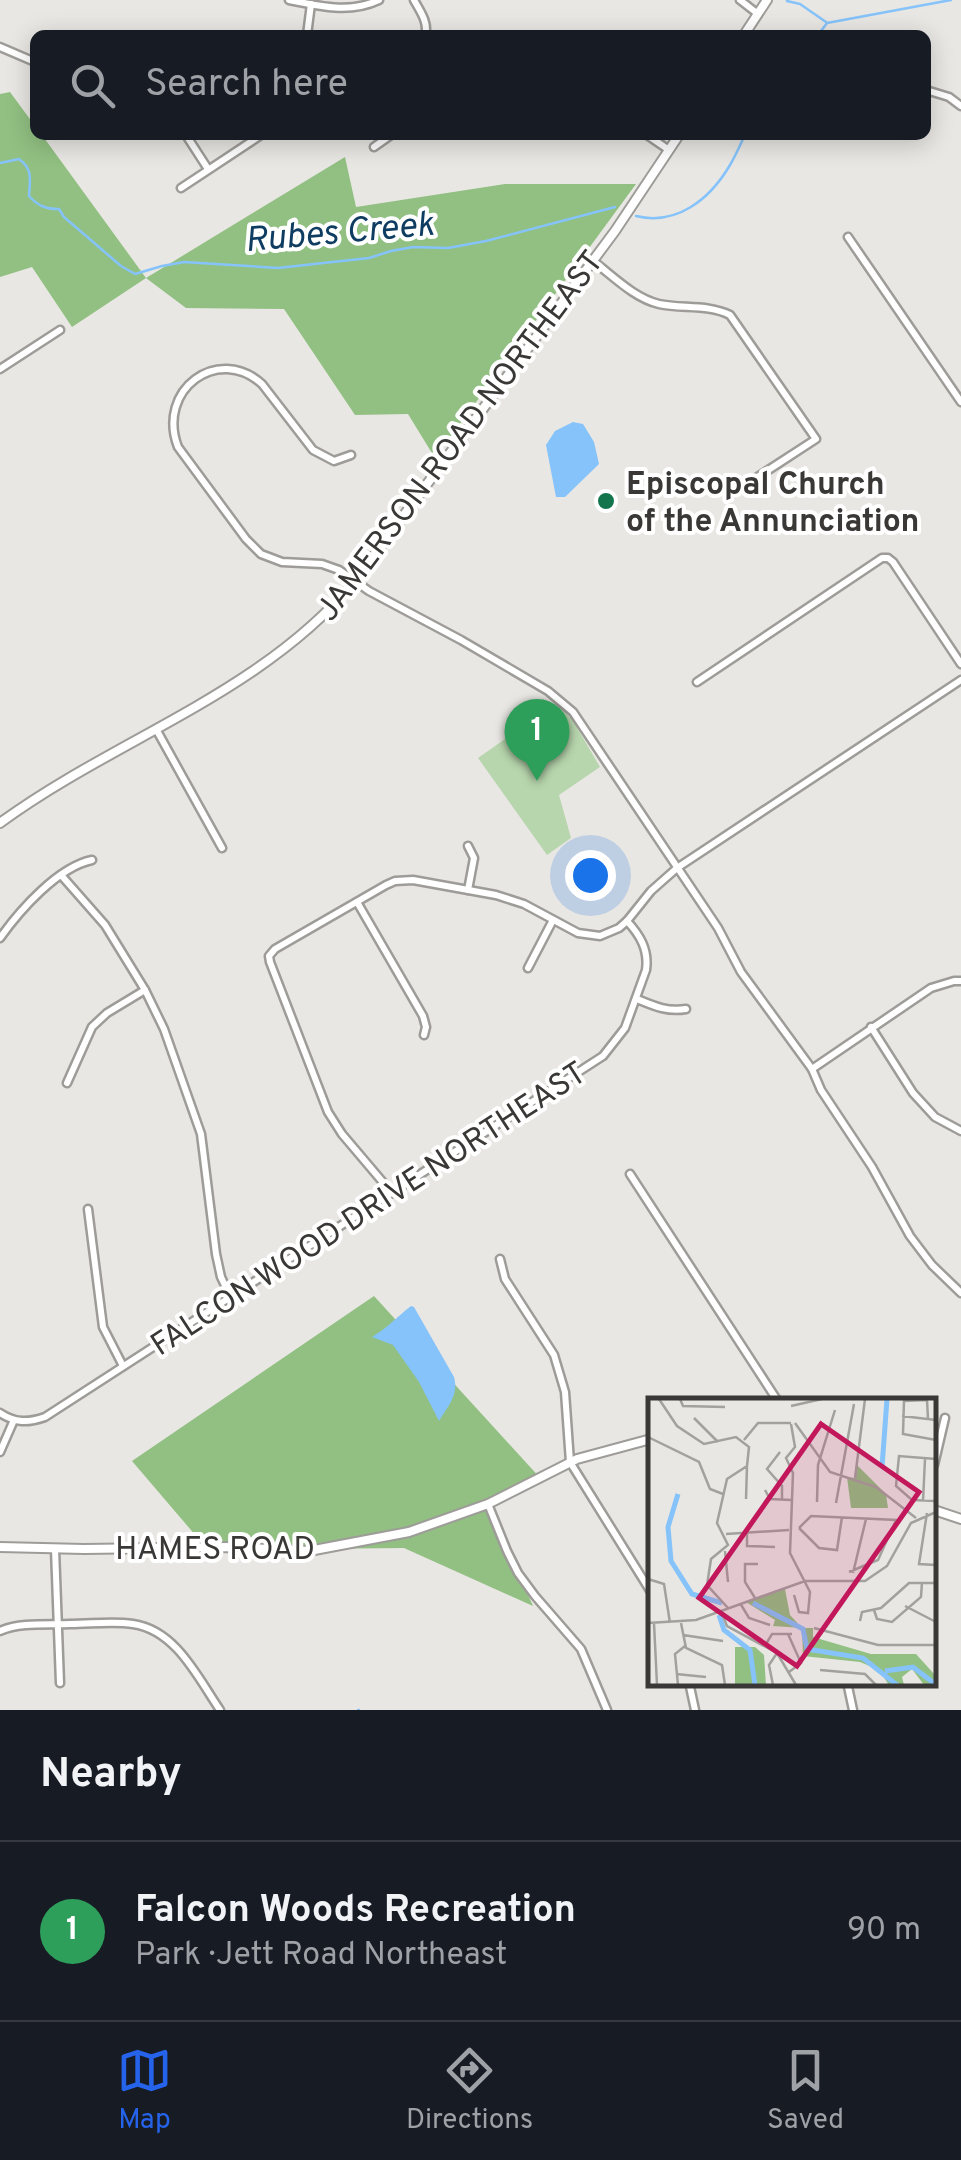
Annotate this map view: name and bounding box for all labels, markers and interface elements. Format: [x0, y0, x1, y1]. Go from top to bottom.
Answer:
search box [30, 30, 931, 140]
icon: search [65, 58, 120, 113]
text: Search here [145, 61, 348, 110]
water label: Rubes Creek [243, 204, 437, 264]
street label: JAMERSON ROAD NORTHEAST [309, 244, 614, 630]
place label: Episcopal Church of the Annunciation [626, 466, 920, 543]
marker: Episcopal Church of the Annunciation [595, 490, 617, 512]
pin: 1 [504, 698, 570, 781]
your location [565, 850, 616, 901]
street label: FALCON WOOD DRIVE NORTHEAST [144, 1054, 595, 1367]
inset map [648, 1398, 936, 1685]
street label: HAMES ROAD [115, 1531, 315, 1571]
text: Nearby [40, 1749, 182, 1802]
text: Falcon Woods Recreation [135, 1887, 576, 1936]
text: 1 [66, 1911, 79, 1951]
text: 90 m [847, 1911, 921, 1951]
text: Park · Jett Road Northeast [135, 1936, 507, 1976]
tab: Map [117, 2043, 172, 2139]
tab: Directions [406, 2043, 533, 2139]
tab: Saved [767, 2043, 844, 2139]

